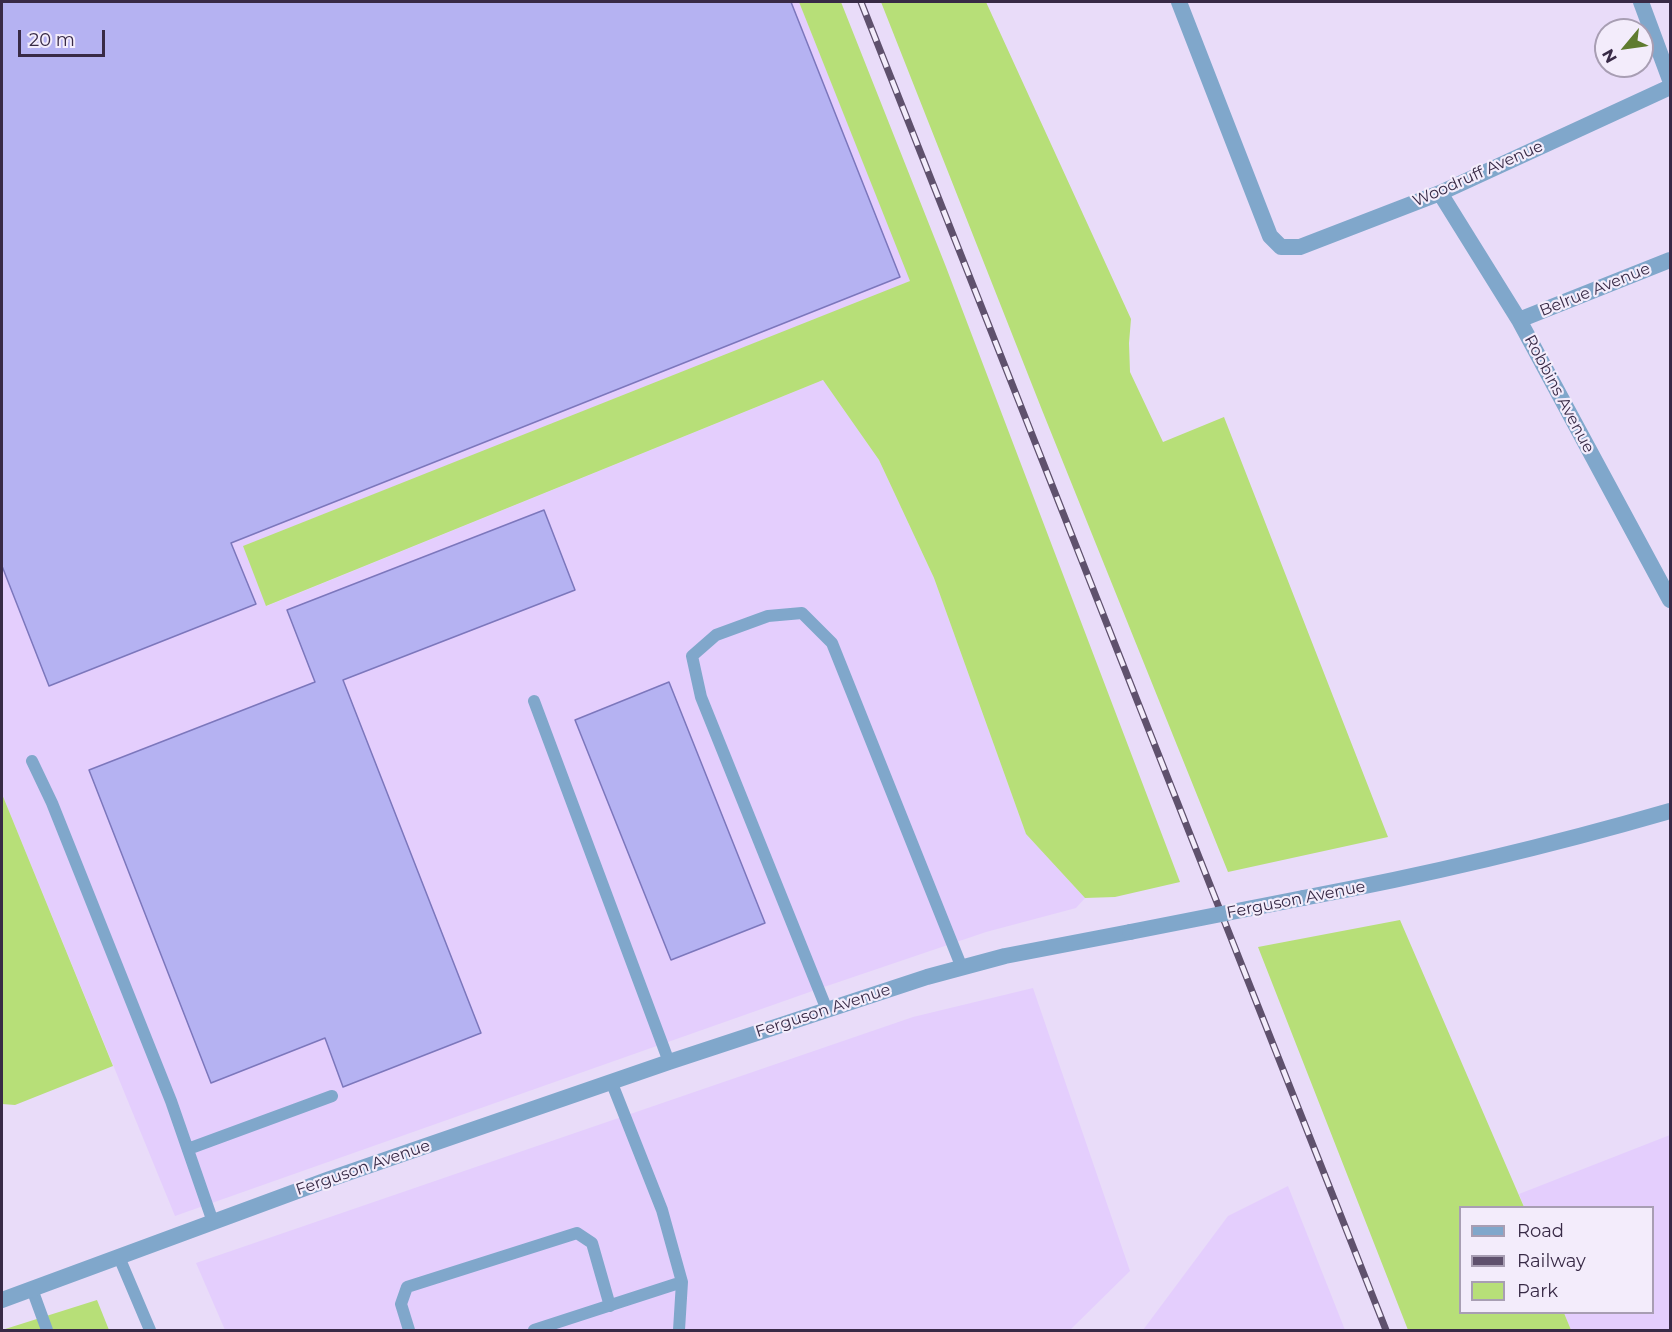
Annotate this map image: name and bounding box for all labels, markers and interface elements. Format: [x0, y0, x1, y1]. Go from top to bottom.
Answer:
scale bar [21, 18, 108, 56]
north arrow [1594, 18, 1654, 78]
text: 20 m [29, 29, 75, 51]
text: N [1598, 46, 1621, 66]
street label: Woodruff Avenue [1410, 137, 1546, 211]
street label: Belrue Avenue [1537, 259, 1653, 321]
street label: Robbins Avenue [1520, 332, 1598, 456]
street label: Ferguson Avenue [1225, 877, 1367, 923]
street label: Ferguson Avenue [753, 980, 893, 1042]
street label: Ferguson Avenue [293, 1136, 433, 1200]
legend [1459, 1206, 1654, 1314]
text: Road [1517, 1220, 1564, 1242]
text: Railway [1517, 1250, 1586, 1272]
text: Park [1517, 1280, 1558, 1302]

